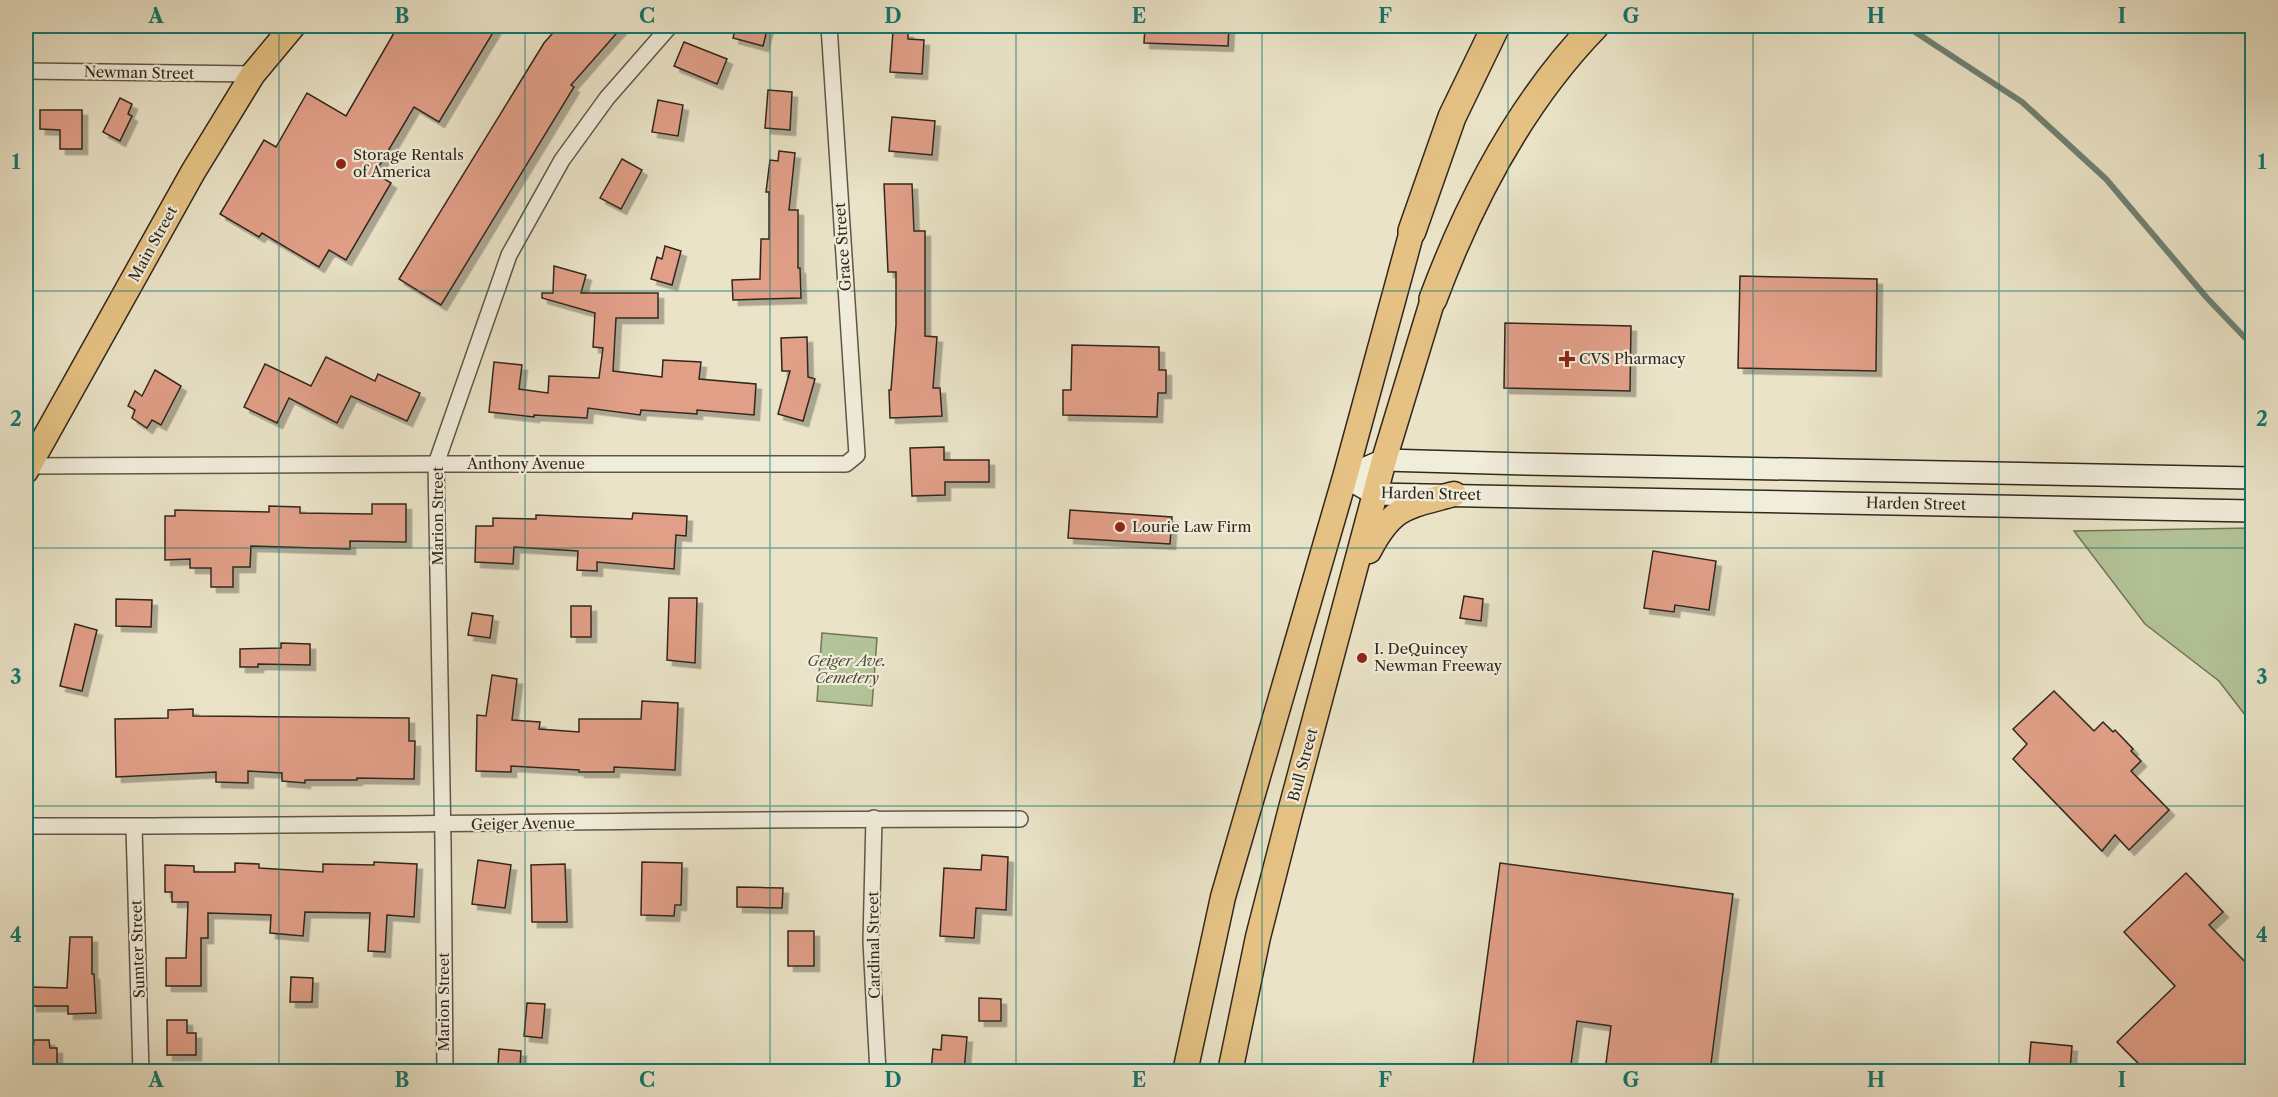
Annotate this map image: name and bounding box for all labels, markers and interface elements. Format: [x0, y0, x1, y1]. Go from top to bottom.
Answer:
text: A [147, 4, 164, 28]
text: B [395, 4, 410, 28]
text: C [639, 4, 655, 28]
text: D [884, 4, 902, 28]
text: E [1132, 4, 1146, 28]
text: F [1378, 4, 1392, 28]
text: G [1623, 4, 1640, 28]
text: H [1867, 4, 1885, 28]
text: I [2118, 4, 2126, 28]
street label: Newman Street [84, 62, 195, 83]
place label: Storage Rentals of America [353, 145, 464, 181]
text: 1 [12, 150, 21, 174]
text: 1 [2258, 150, 2267, 174]
marker: Storage Rentals of America [334, 157, 348, 171]
street label: Grace Street [830, 201, 855, 292]
street label: Main Street [124, 202, 181, 285]
place label: CVS Pharmacy [1579, 349, 1686, 368]
marker: CVS Pharmacy [1560, 352, 1574, 366]
text: 2 [10, 407, 22, 431]
text: 2 [2256, 407, 2268, 431]
street label: Anthony Avenue [466, 454, 585, 473]
street label: Marion Street [428, 466, 447, 565]
street label: Harden Street [1381, 483, 1482, 504]
street label: Harden Street [1866, 493, 1967, 514]
place label: Lourie Law Firm [1132, 517, 1251, 536]
marker: Lourie Law Firm [1113, 520, 1127, 534]
place label: I. DeQuincey Newman Freeway [1374, 639, 1503, 675]
park label: Geiger Ave. Cemetery [807, 651, 887, 687]
marker: I. DeQuincey Newman Freeway [1355, 651, 1369, 665]
text: 3 [10, 665, 22, 689]
text: 3 [2256, 665, 2268, 689]
street label: Bull Street [1284, 725, 1322, 804]
street label: Geiger Avenue [471, 813, 575, 834]
street label: Cardinal Street [863, 890, 884, 999]
street label: Sumter Street [126, 899, 149, 999]
text: 4 [10, 923, 22, 947]
text: 4 [2256, 923, 2268, 947]
street label: Marion Street [434, 952, 453, 1051]
text: A [147, 1068, 164, 1092]
text: B [395, 1068, 410, 1092]
text: C [639, 1068, 655, 1092]
text: D [884, 1068, 902, 1092]
text: E [1132, 1068, 1146, 1092]
text: F [1378, 1068, 1392, 1092]
text: G [1623, 1068, 1640, 1092]
text: H [1867, 1068, 1885, 1092]
text: I [2118, 1068, 2126, 1092]

